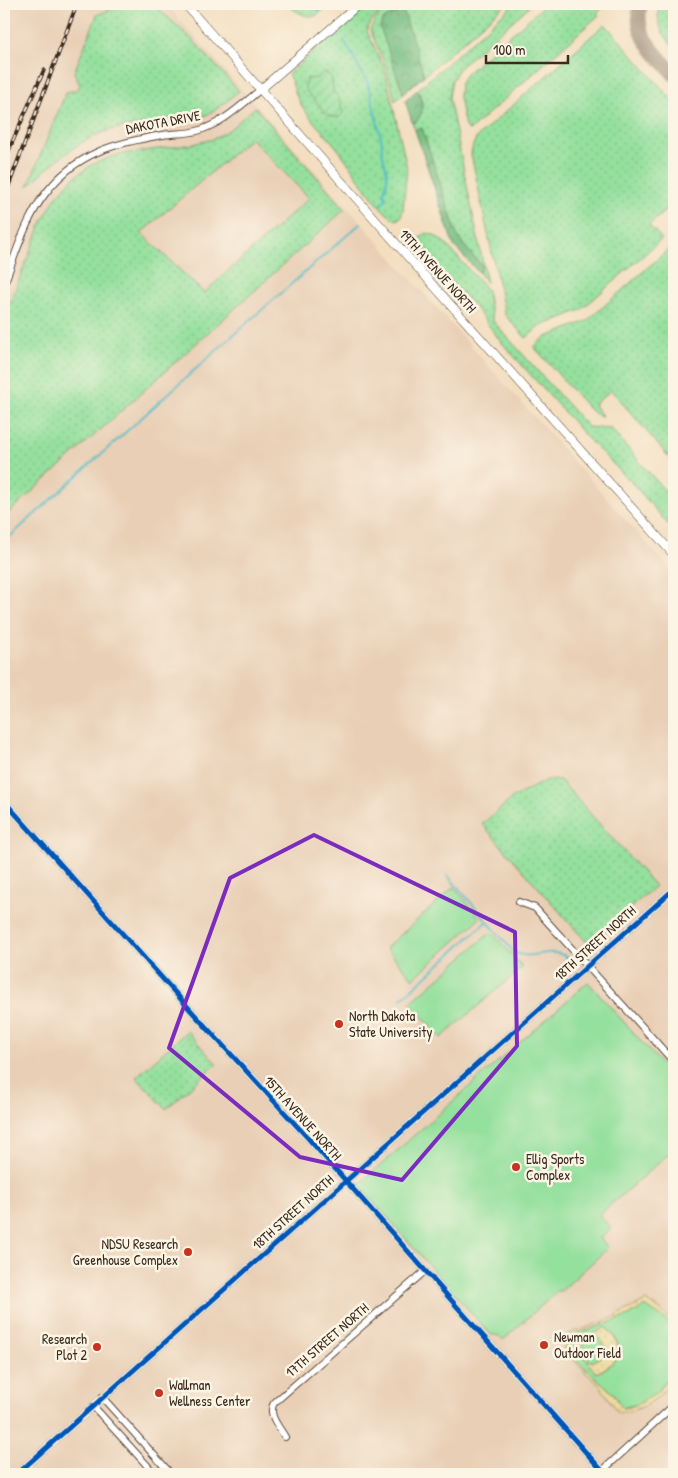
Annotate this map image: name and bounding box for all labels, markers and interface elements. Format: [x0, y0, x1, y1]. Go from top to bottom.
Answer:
scale bar [486, 32, 568, 64]
text: 100 m [493, 39, 526, 60]
street label: DAKOTA DRIVE [124, 105, 202, 138]
street label: 19TH AVENUE NORTH [396, 225, 481, 317]
street label: 18TH STREET NORTH [550, 901, 640, 984]
place label: North Dakota State University [349, 1006, 432, 1042]
marker: North Dakota State University [333, 1018, 345, 1030]
street label: 15TH AVENUE NORTH [260, 1071, 347, 1164]
place label: Ellig Sports Complex [526, 1149, 584, 1185]
marker: Ellig Sports Complex [510, 1161, 522, 1173]
street label: 18TH STREET NORTH [248, 1170, 338, 1253]
place label: NDSU Research Greenhouse Complex [73, 1234, 178, 1270]
marker: NDSU Research Greenhouse Complex [182, 1246, 194, 1258]
street label: 17TH STREET NORTH [281, 1298, 373, 1381]
place label: Newman Outdoor Field [554, 1327, 621, 1362]
place label: Research Plot 2 [42, 1329, 87, 1364]
marker: Newman Outdoor Field [538, 1339, 550, 1351]
marker: Research Plot 2 [91, 1341, 103, 1353]
place label: Wallman Wellness Center [169, 1375, 251, 1410]
marker: Wallman Wellness Center [153, 1387, 165, 1399]

